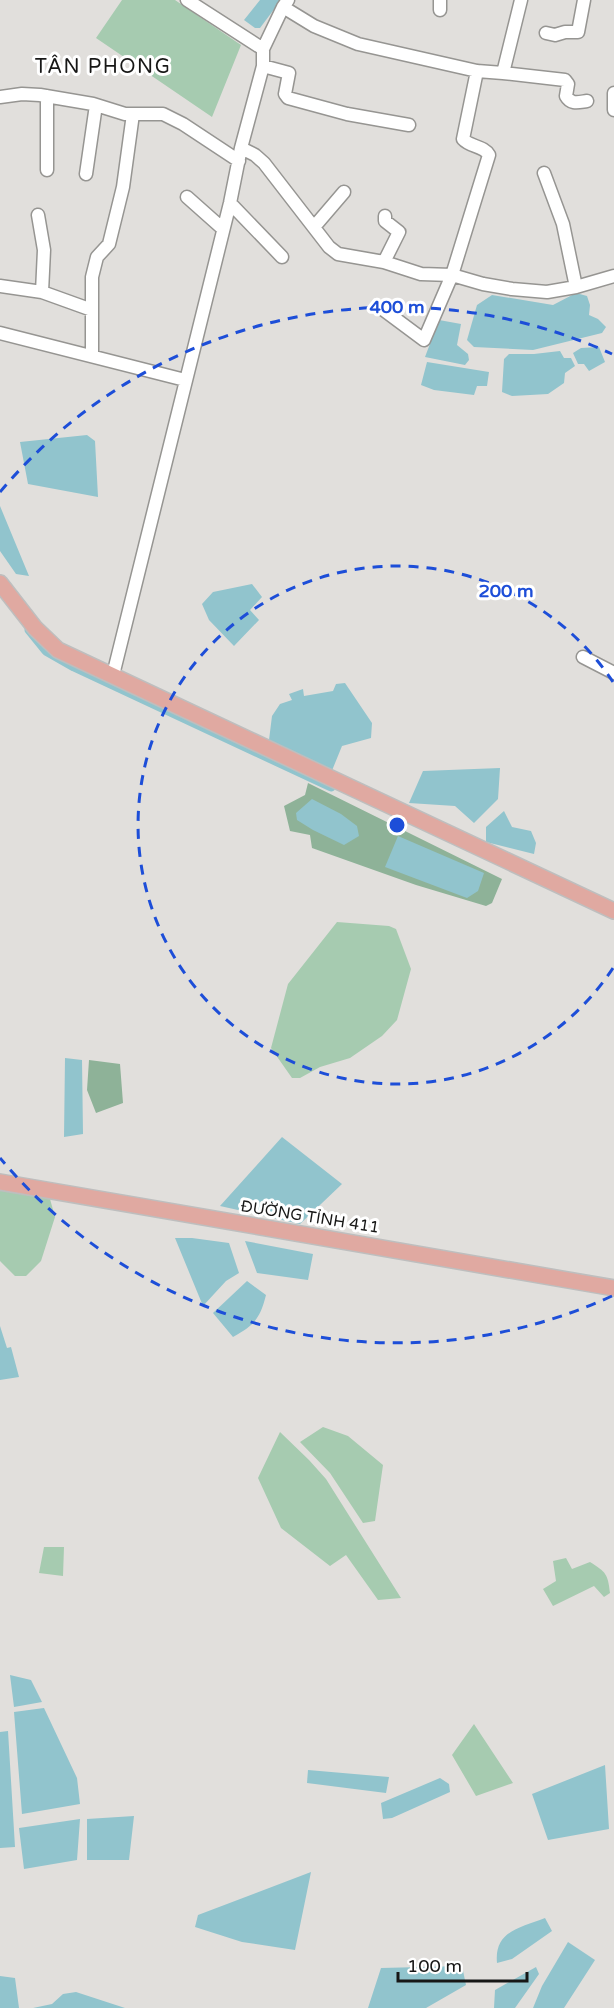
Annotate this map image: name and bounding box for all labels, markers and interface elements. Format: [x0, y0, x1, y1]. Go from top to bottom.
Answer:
district label: TÂN PHONG [35, 54, 171, 79]
text: 400 m [369, 296, 425, 318]
text: 200 m [478, 580, 534, 602]
centre of rings [387, 815, 407, 835]
street label: ĐƯỜNG TỈNH 411 [239, 1196, 381, 1238]
scale bar [398, 1945, 527, 1983]
text: 100 m [407, 1955, 462, 1977]

